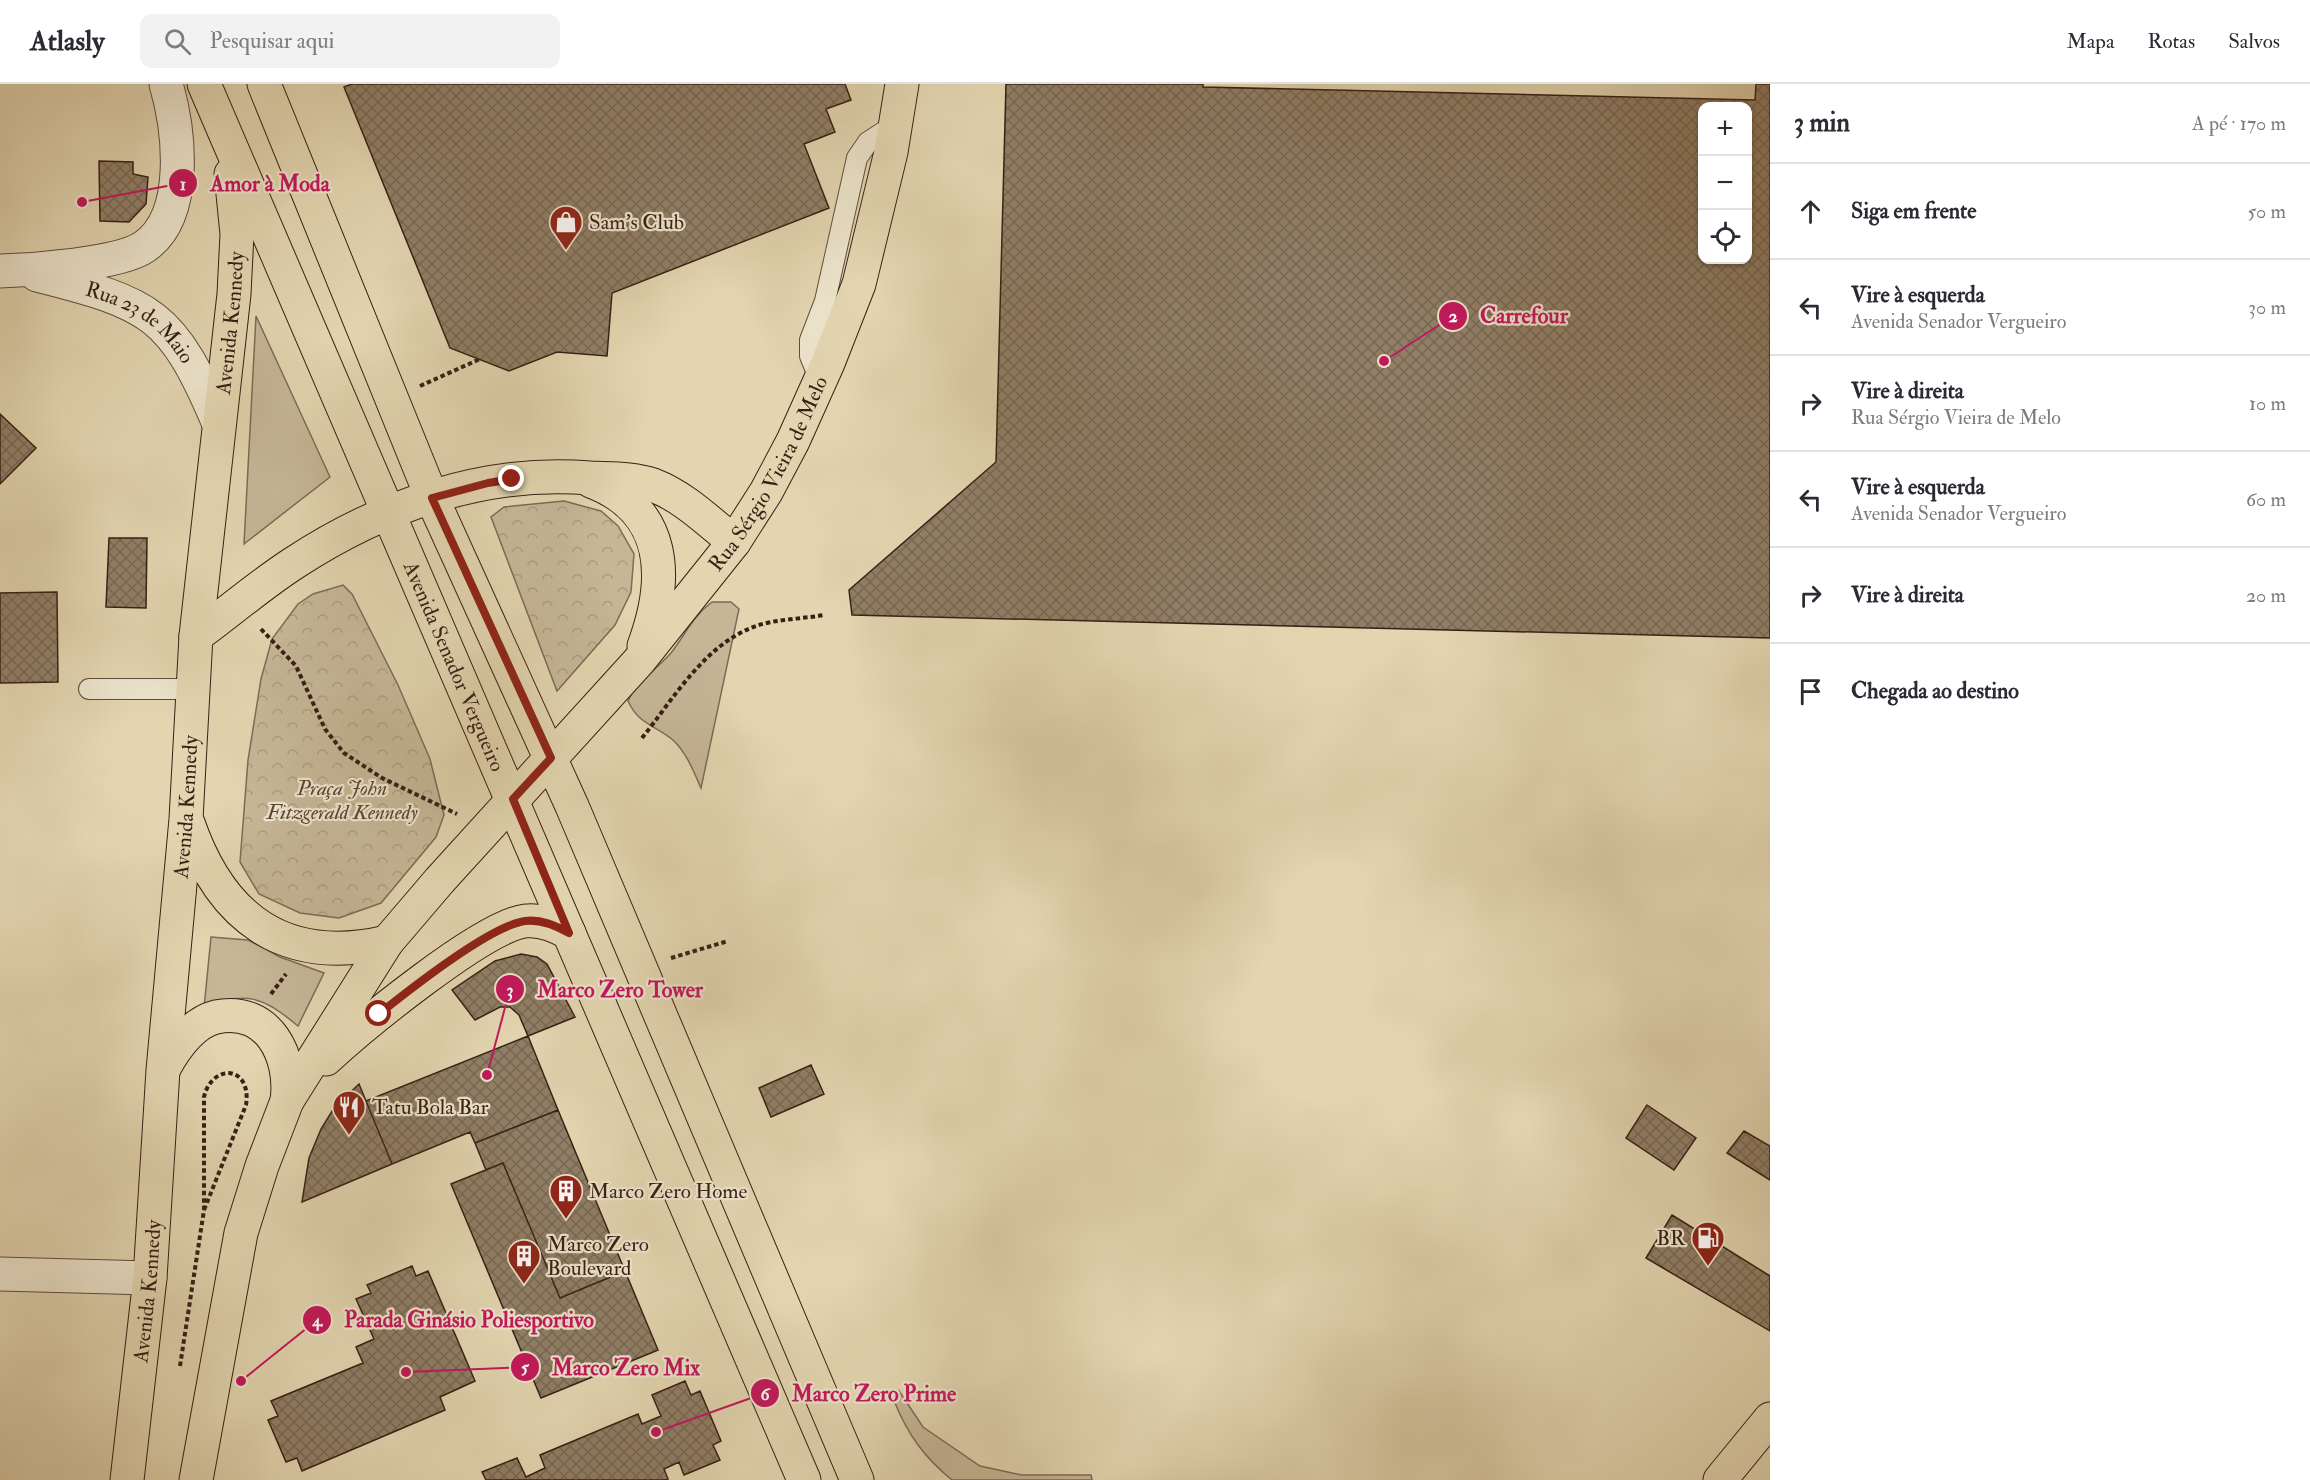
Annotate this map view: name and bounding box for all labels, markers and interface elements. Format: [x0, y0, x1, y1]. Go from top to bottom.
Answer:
search box [140, 14, 560, 68]
text: Atlasly [30, 24, 104, 59]
icon: search [161, 25, 194, 58]
text: Pesquisar aqui [209, 27, 334, 55]
text: Mapa [2067, 28, 2115, 55]
text: Rotas [2148, 28, 2195, 55]
text: Salvos [2228, 28, 2280, 55]
map controls [1698, 102, 1752, 264]
button: + [1698, 102, 1752, 156]
text: 3 min [1794, 107, 1850, 139]
text: A pé · 170 m [2192, 111, 2286, 136]
button: − [1698, 156, 1752, 210]
callout: Amor à Moda [168, 163, 342, 203]
text: Amor à Moda [209, 170, 331, 198]
text: 1 [180, 173, 186, 196]
icon: ahead [1794, 195, 1827, 228]
text: Siga em frente [1851, 197, 1976, 225]
text: 50 m [2247, 199, 2286, 224]
shop icon: Sam's Club [548, 204, 584, 251]
place label: Sam's Club [589, 209, 684, 236]
button: locate [1698, 210, 1752, 264]
street label: Avenida Kennedy [210, 250, 250, 397]
street label: Rua 23 de Maio [82, 276, 200, 369]
text: Vire à esquerda [1851, 281, 1985, 309]
icon: left [1794, 291, 1827, 324]
text: 30 m [2248, 295, 2286, 320]
callout: Carrefour [1438, 296, 1580, 336]
text: Carrefour [1480, 302, 1569, 330]
text: 2 [1448, 305, 1458, 328]
text: Avenida Senador Vergueiro [1851, 309, 2066, 334]
street label: Rua Sérgio Vieira de Melo [703, 372, 834, 577]
text: Vire à direita [1851, 377, 1964, 405]
icon: right [1794, 387, 1827, 420]
text: 10 m [2249, 391, 2286, 416]
text: Rua Sérgio Vieira de Melo [1851, 405, 2061, 430]
route end [498, 465, 524, 491]
text: Vire à esquerda [1851, 473, 1985, 501]
icon: left [1794, 483, 1827, 516]
text: 60 m [2246, 487, 2286, 512]
text: Avenida Senador Vergueiro [1851, 501, 2066, 526]
street label: Avenida Senador Vergueiro [396, 557, 511, 776]
icon: right [1794, 579, 1827, 612]
text: Vire à direita [1851, 581, 1964, 609]
text: 20 m [2246, 583, 2286, 608]
icon: arrive [1794, 675, 1827, 708]
text: Chegada ao destino [1851, 677, 2019, 705]
street label: Avenida Kennedy [168, 734, 205, 881]
park label: Praça John Fitzgerald Kennedy [265, 775, 418, 826]
callout: Marco Zero Tower [495, 969, 715, 1009]
text: Marco Zero Tower [536, 976, 704, 1004]
text: 3 [507, 979, 514, 1002]
route start [365, 1000, 391, 1026]
restaurant icon: Tatu Bola Bar [331, 1089, 367, 1136]
place label: Tatu Bola Bar [372, 1094, 489, 1121]
building icon: Marco Zero Home [548, 1173, 584, 1220]
place label: Marco Zero Home [589, 1178, 748, 1205]
street label: Avenida Kennedy [127, 1218, 168, 1365]
fuel station icon: BR [1690, 1220, 1726, 1267]
place label: BR [1656, 1225, 1686, 1252]
place label: Marco Zero Boulevard [547, 1231, 649, 1282]
building icon: Marco Zero Boulevard [506, 1238, 542, 1285]
callout: Parada Ginásio Poliesportivo [302, 1300, 606, 1340]
text: Parada Ginásio Poliesportivo [344, 1306, 594, 1335]
text: 4 [311, 1309, 323, 1332]
callout: Marco Zero Mix [510, 1347, 712, 1387]
text: Marco Zero Mix [551, 1354, 700, 1382]
text: 5 [521, 1356, 530, 1379]
callout: Marco Zero Prime [750, 1373, 968, 1413]
text: Marco Zero Prime [791, 1380, 957, 1408]
text: 6 [760, 1383, 771, 1406]

